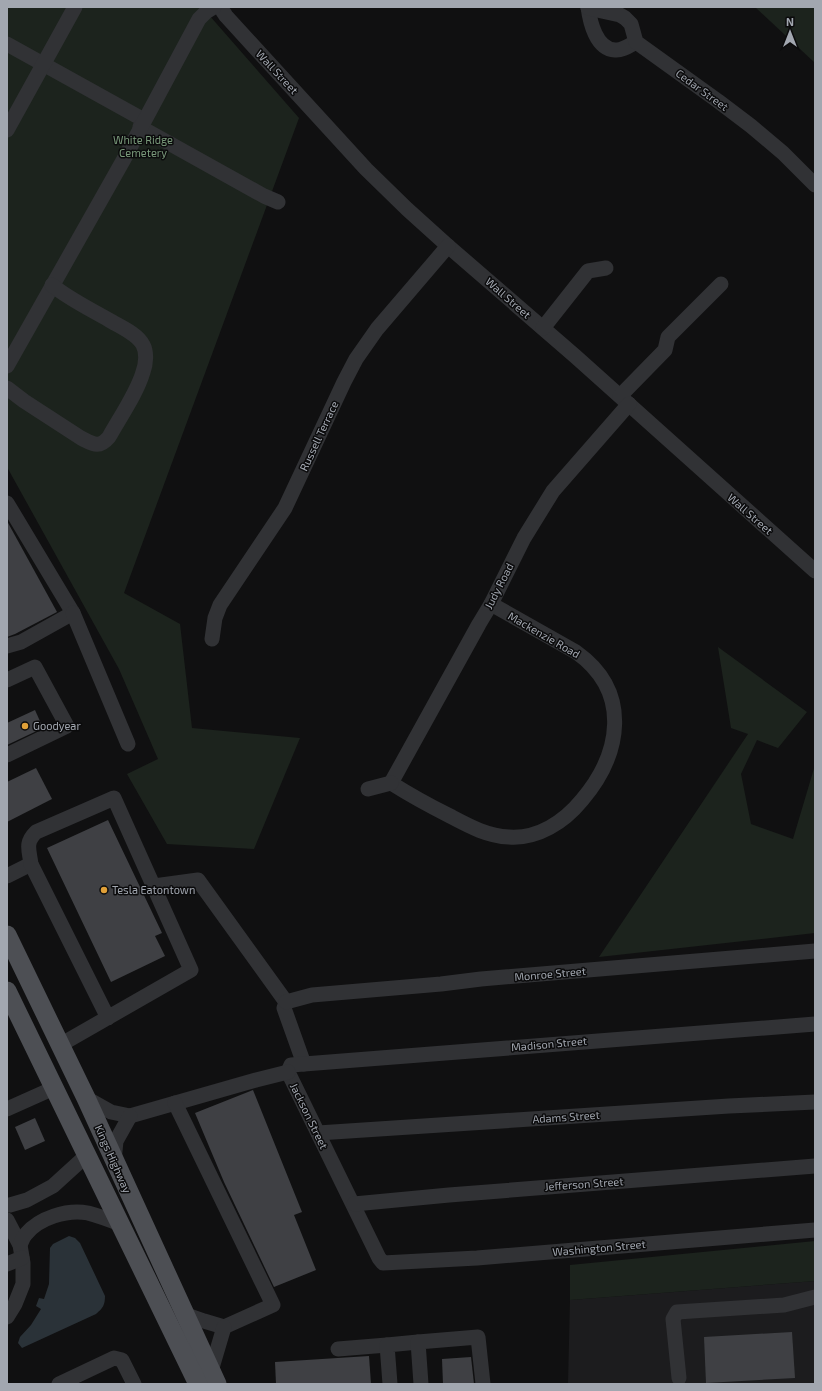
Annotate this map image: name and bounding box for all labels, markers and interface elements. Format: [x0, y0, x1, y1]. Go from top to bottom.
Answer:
north arrow [770, 12, 810, 52]
text: N [786, 15, 794, 28]
street label: Wall Street [254, 47, 301, 96]
street label: Cedar Street [674, 66, 731, 113]
park label: White Ridge Cemetery [113, 133, 173, 159]
street label: Wall Street [483, 274, 534, 321]
street label: Russell Terrace [297, 399, 340, 473]
street label: Wall Street [725, 490, 776, 537]
street label: Judy Road [481, 561, 516, 611]
street label: Mackenzie Road [506, 609, 582, 660]
place label: Goodyear [33, 719, 81, 732]
marker: Goodyear [20, 721, 30, 731]
place label: Tesla Eatontown [112, 883, 195, 896]
marker: Tesla Eatontown [99, 885, 109, 895]
street label: Monroe Street [514, 964, 586, 983]
street label: Madison Street [511, 1034, 587, 1053]
street label: Jackson Street [288, 1081, 331, 1151]
street label: Adams Street [532, 1108, 600, 1125]
street label: Kings Highway [93, 1123, 134, 1195]
street label: Jefferson Street [544, 1174, 624, 1193]
street label: Washington Street [552, 1237, 646, 1258]

